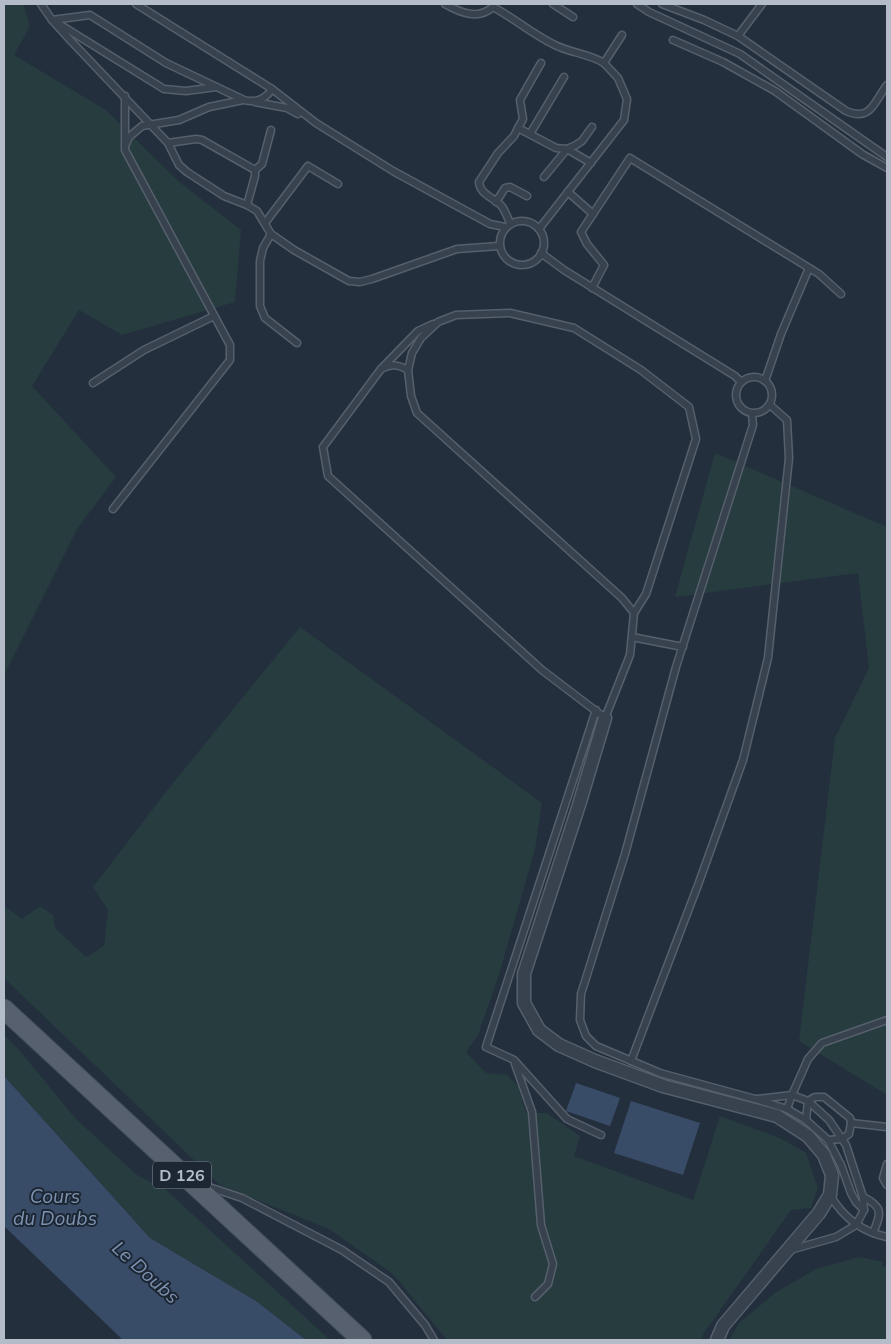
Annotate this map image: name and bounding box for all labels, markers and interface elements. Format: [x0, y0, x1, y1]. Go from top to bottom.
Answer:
road number: D 126 [153, 1162, 211, 1188]
water label: Cours du Doubs [13, 1184, 97, 1230]
water label: Le Doubs [107, 1236, 185, 1308]

